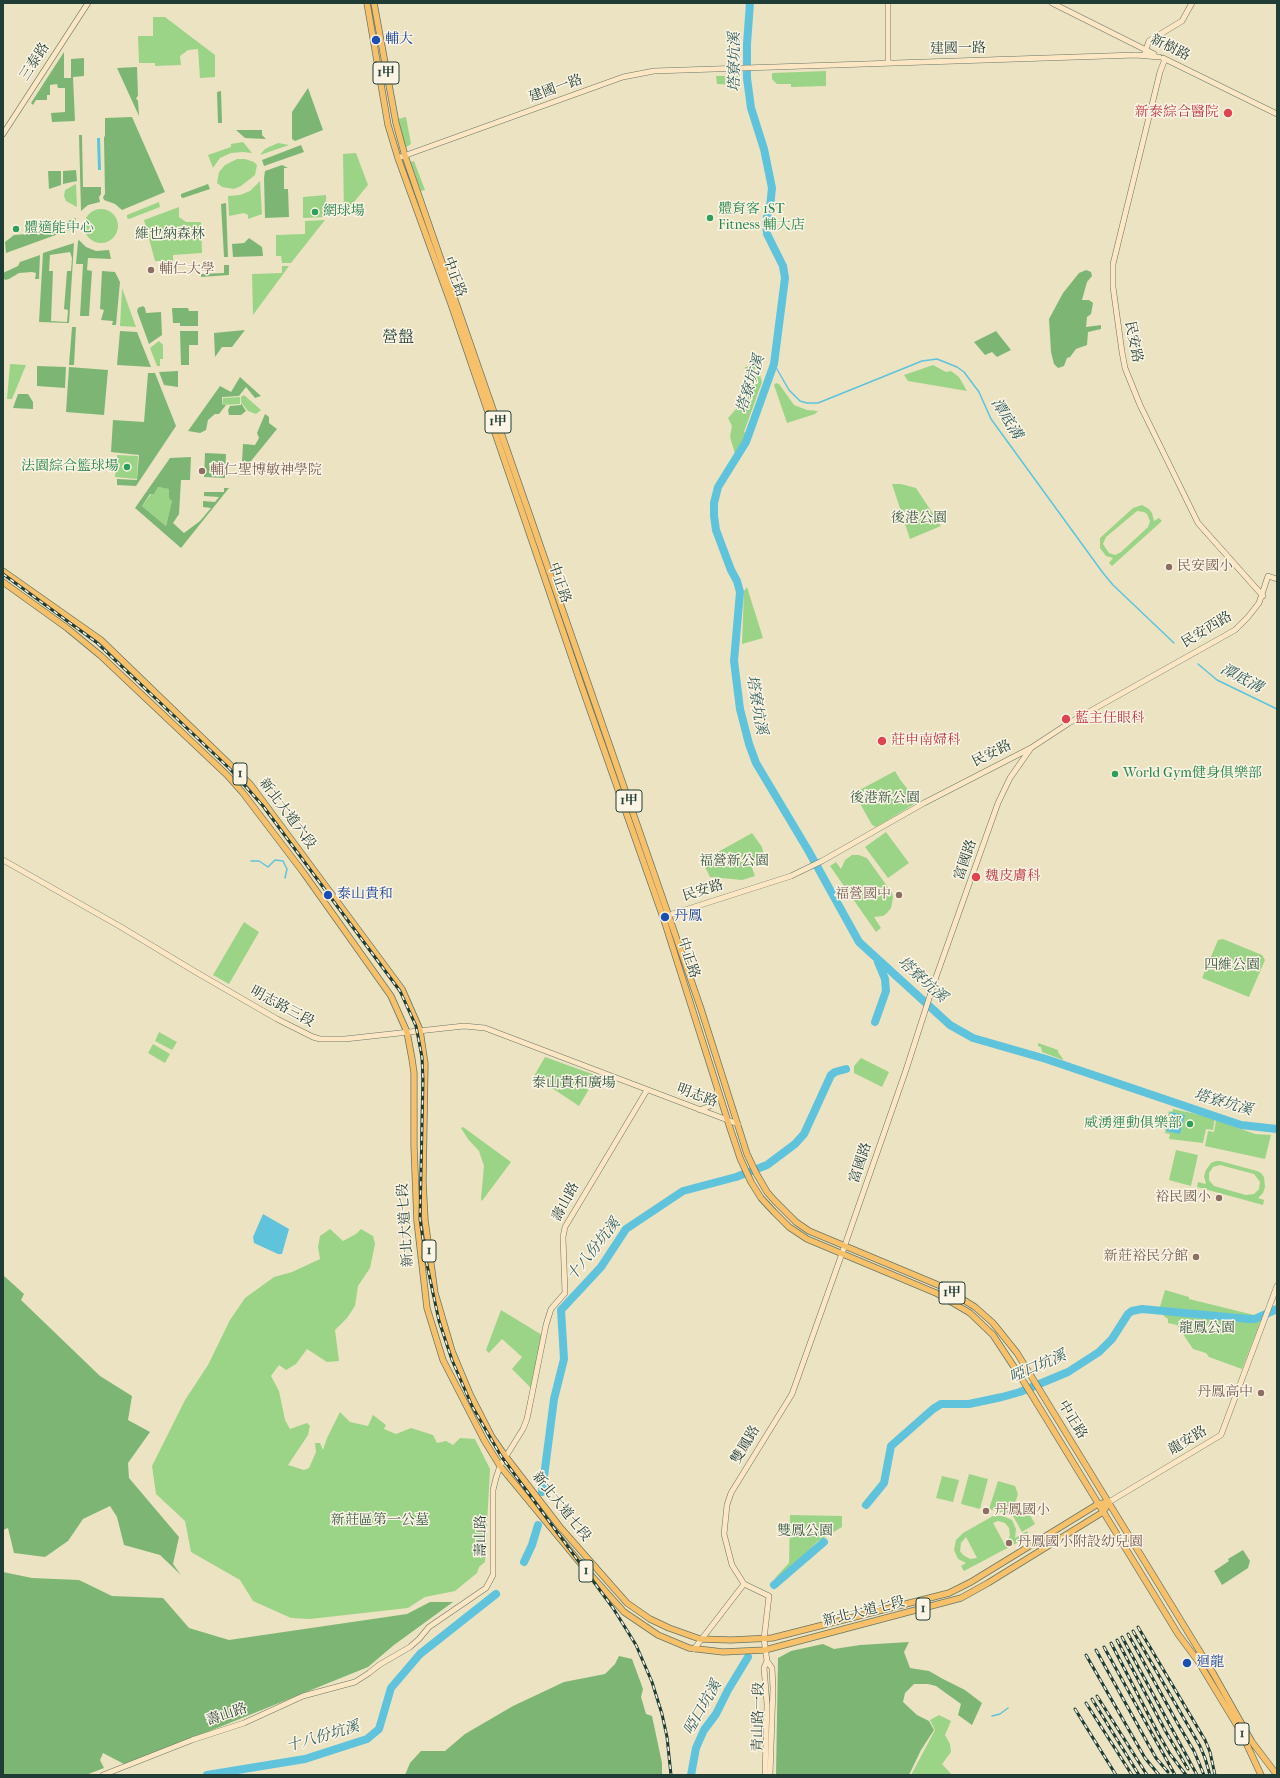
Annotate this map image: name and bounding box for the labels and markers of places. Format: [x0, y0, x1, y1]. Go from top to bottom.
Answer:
place label: 輔大 [385, 32, 413, 48]
marker: 輔大 [370, 34, 382, 46]
place label: 新泰綜合醫院 [1135, 105, 1219, 121]
marker: 新泰綜合醫院 [1222, 107, 1234, 119]
place label: 體育客 1ST Fitness 輔大店 [718, 202, 805, 234]
place label: 網球場 [323, 204, 365, 220]
marker: 網球場 [310, 207, 320, 217]
marker: 體育客 1ST Fitness 輔大店 [705, 213, 715, 223]
place label: 體適能中心 [24, 221, 94, 237]
marker: 體適能中心 [11, 224, 21, 234]
place label: 輔仁大學 [159, 262, 215, 278]
marker: 輔仁大學 [146, 265, 156, 275]
place label: 法園綜合籃球場 [21, 459, 119, 475]
marker: 法園綜合籃球場 [122, 462, 132, 472]
place label: 輔仁聖博敏神學院 [210, 463, 322, 479]
marker: 輔仁聖博敏神學院 [197, 466, 207, 476]
place label: 民安國小 [1177, 559, 1233, 575]
marker: 民安國小 [1164, 562, 1174, 572]
place label: 藍主任眼科 [1075, 711, 1145, 727]
marker: 藍主任眼科 [1060, 713, 1072, 725]
place label: 莊申南婦科 [891, 733, 961, 749]
marker: 莊申南婦科 [876, 735, 888, 747]
place label: World Gym健身俱樂部 [1123, 766, 1262, 782]
marker: World Gym健身俱樂部 [1110, 769, 1120, 779]
place label: 魏皮膚科 [985, 869, 1041, 885]
marker: 魏皮膚科 [970, 871, 982, 883]
place label: 泰山貴和 [337, 887, 393, 903]
place label: 福營國中 [835, 887, 891, 903]
marker: 泰山貴和 [322, 889, 334, 901]
marker: 福營國中 [894, 890, 904, 900]
place label: 丹鳳 [674, 909, 702, 925]
marker: 丹鳳 [659, 911, 671, 923]
place label: 威湧運動俱樂部 [1084, 1116, 1182, 1132]
marker: 威湧運動俱樂部 [1185, 1119, 1195, 1129]
place label: 裕民國小 [1155, 1190, 1211, 1206]
marker: 裕民國小 [1214, 1193, 1224, 1203]
place label: 新莊裕民分館 [1104, 1249, 1188, 1265]
marker: 新莊裕民分館 [1191, 1252, 1201, 1262]
place label: 丹鳳高中 [1197, 1385, 1253, 1401]
marker: 丹鳳高中 [1256, 1388, 1266, 1398]
place label: 丹鳳國小 [994, 1503, 1050, 1519]
marker: 丹鳳國小 [981, 1506, 991, 1516]
place label: 丹鳳國小附設幼兒園 [1017, 1535, 1143, 1551]
marker: 丹鳳國小附設幼兒園 [1004, 1538, 1014, 1548]
place label: 迴龍 [1196, 1655, 1224, 1671]
marker: 迴龍 [1181, 1657, 1193, 1669]

